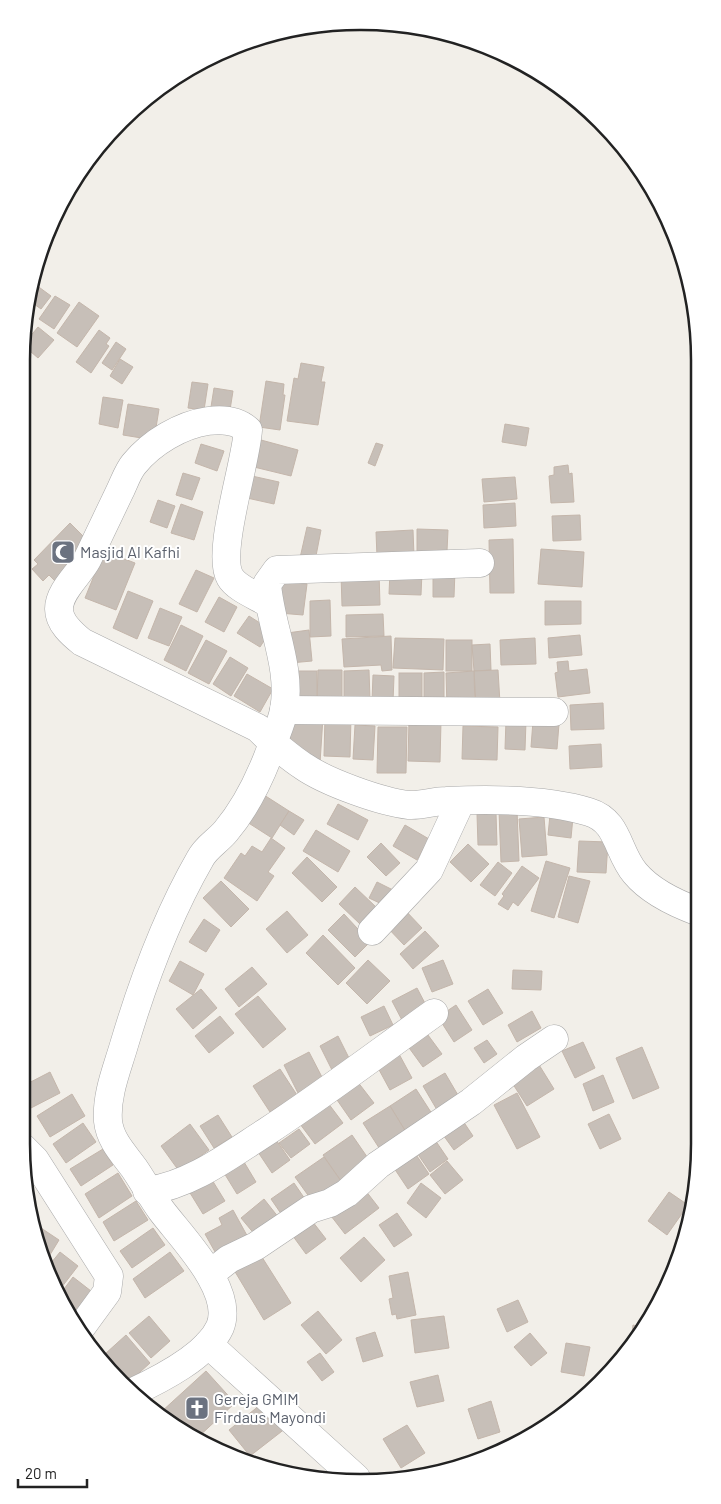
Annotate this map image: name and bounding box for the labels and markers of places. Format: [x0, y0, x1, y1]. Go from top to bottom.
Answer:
mosque icon: Masjid Al Kafhi [50, 539, 76, 565]
place label: Masjid Al Kafhi [80, 542, 180, 561]
place label: Gereja GMIM Firdaus Mayondi [214, 1389, 326, 1426]
church icon: Gereja GMIM Firdaus Mayondi [184, 1395, 210, 1421]

